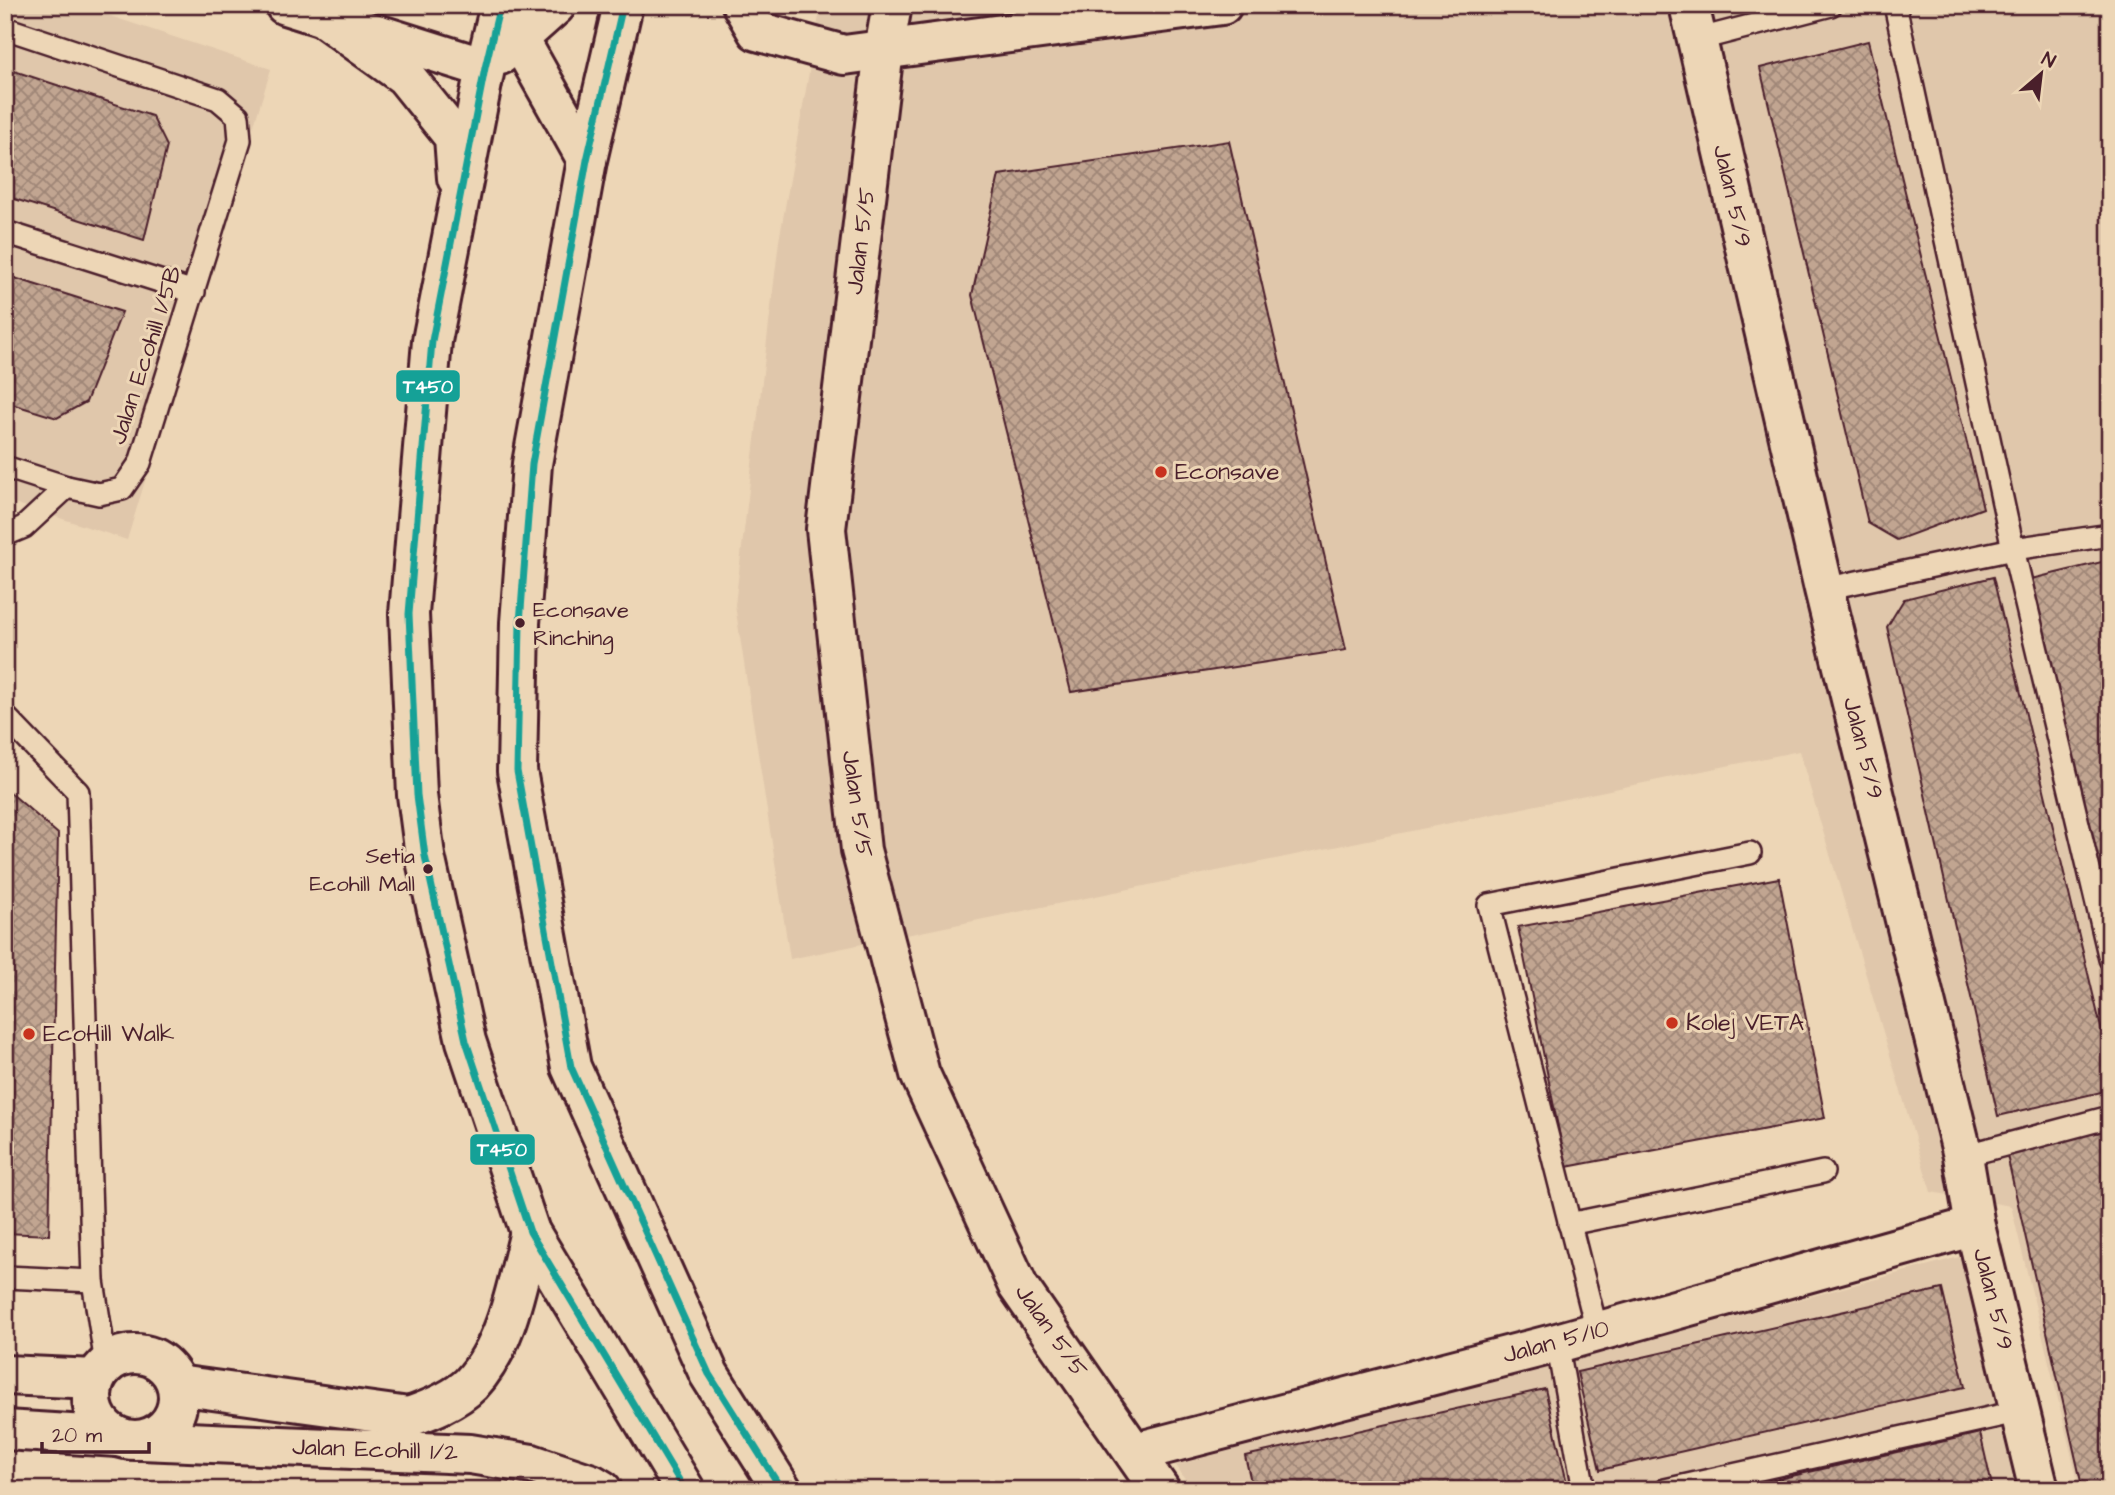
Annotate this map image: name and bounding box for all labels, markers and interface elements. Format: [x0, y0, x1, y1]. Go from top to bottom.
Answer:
north arrow [2007, 38, 2076, 108]
text: N [2037, 46, 2060, 75]
street label: Jalan 5/9 [1704, 141, 1760, 251]
street label: Jalan 5/5 [838, 186, 884, 296]
street label: Jalan Ecohill 1/5B [101, 261, 191, 449]
line badge: T450 [395, 369, 461, 403]
text: T450 [402, 374, 453, 401]
place label: Econsave [1175, 455, 1280, 489]
marker: Econsave [1153, 464, 1169, 480]
place label: Econsave Rinching [533, 595, 629, 655]
marker: Econsave Rinching [513, 616, 527, 630]
street label: Jalan 5/9 [1834, 693, 1892, 803]
street label: Jalan 5/5 [833, 748, 881, 860]
place label: Setia Ecohill Mall [309, 841, 415, 900]
marker: Setia Ecohill Mall [421, 862, 435, 876]
place label: Kolej VETA [1686, 1006, 1804, 1040]
marker: Kolej VETA [1664, 1015, 1680, 1031]
place label: EcoHill Walk [43, 1017, 175, 1051]
marker: EcoHill Walk [21, 1026, 37, 1042]
line badge: T450 [469, 1133, 536, 1166]
text: T450 [476, 1137, 527, 1164]
street label: Jalan 5/9 [1964, 1244, 2022, 1354]
street label: Jalan 5/5 [1006, 1277, 1096, 1385]
street label: Jalan 5/10 [1499, 1312, 1613, 1372]
scale bar [42, 1411, 149, 1455]
text: 20 m [52, 1421, 103, 1450]
street label: Jalan Ecohill 1/2 [292, 1430, 459, 1470]

